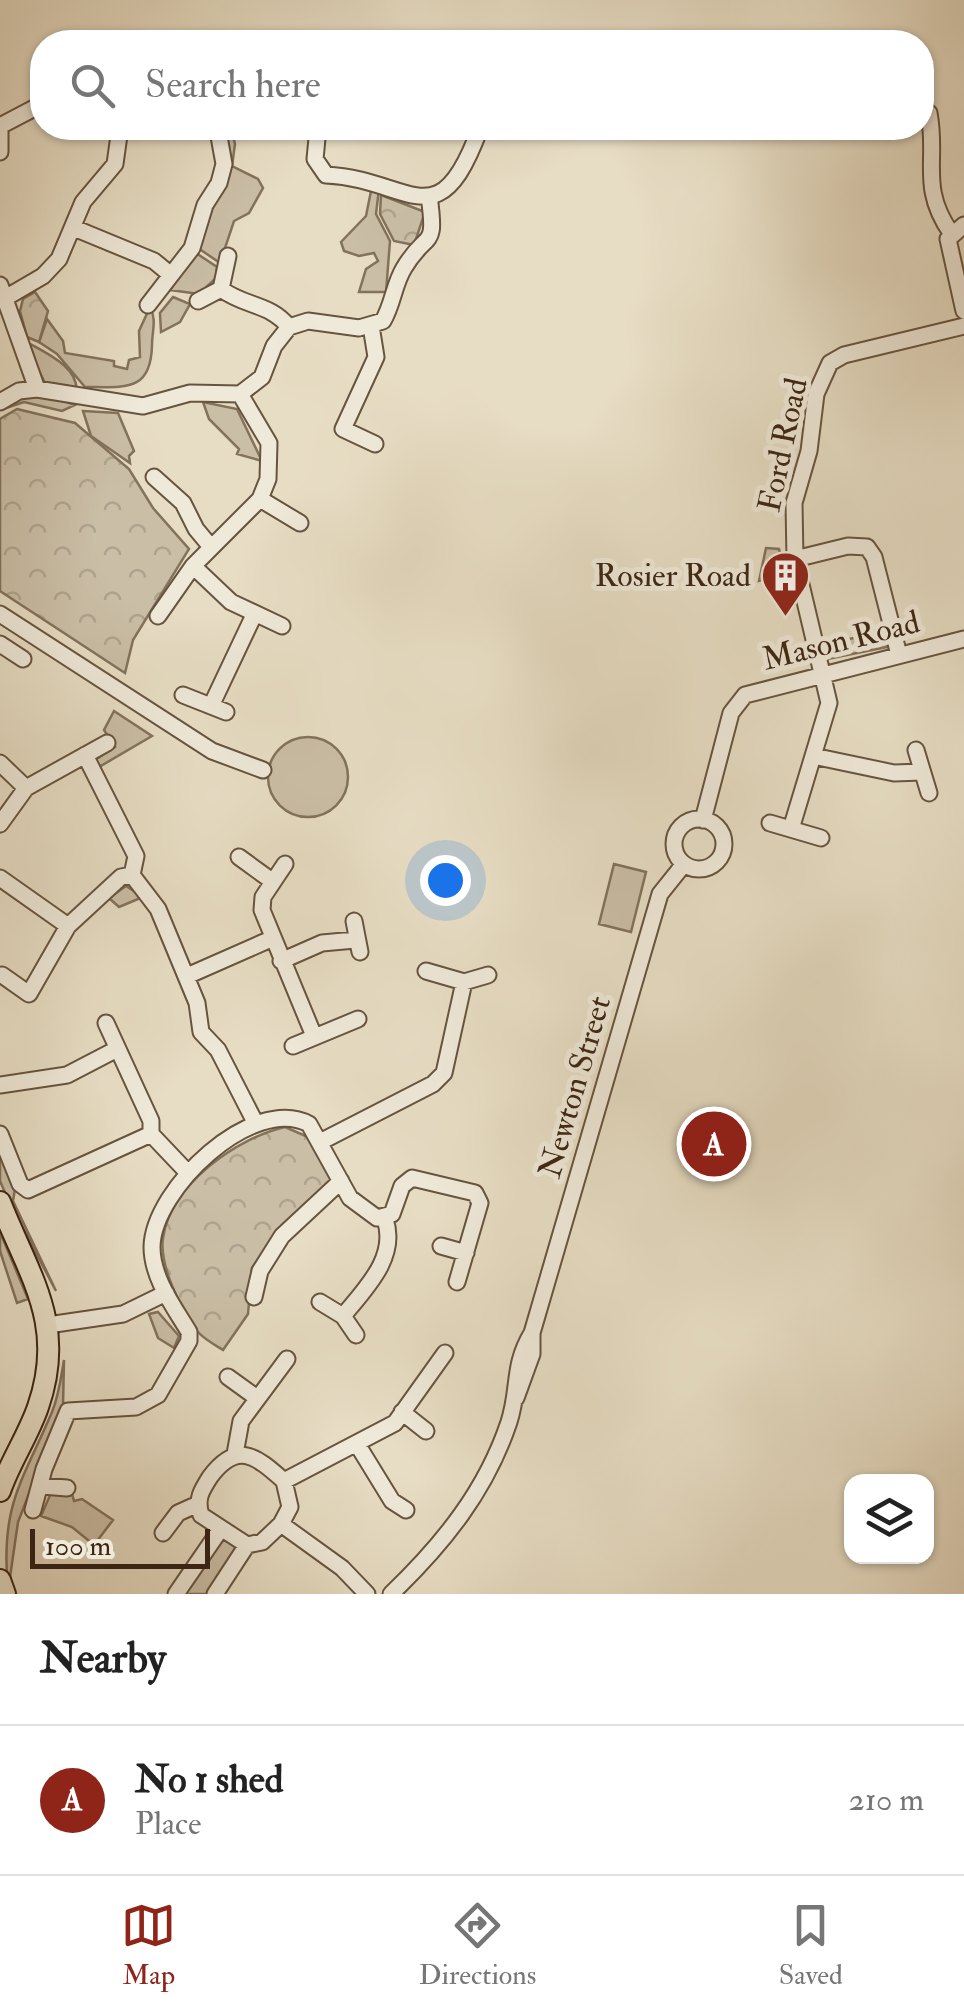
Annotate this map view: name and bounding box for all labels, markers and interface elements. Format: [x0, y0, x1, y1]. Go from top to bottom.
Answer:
search box [30, 30, 934, 140]
icon: search [65, 58, 120, 113]
text: Search here [145, 61, 321, 109]
street label: Ford Road [749, 374, 817, 516]
building icon: Rosier Road [760, 550, 812, 618]
place label: Rosier Road [595, 556, 751, 596]
street label: Mason Road [758, 602, 924, 680]
your location [420, 855, 471, 906]
street label: Newton Street [530, 992, 620, 1182]
pin: A [682, 1106, 746, 1182]
map controls [844, 1474, 934, 1564]
button: layers [844, 1474, 934, 1564]
scale bar [30, 1524, 210, 1568]
text: 100 m [45, 1529, 111, 1564]
text: Nearby [40, 1633, 166, 1685]
text: No 1 shed [135, 1756, 283, 1804]
text: A [62, 1780, 83, 1820]
text: 210 m [849, 1780, 924, 1820]
text: Place [135, 1804, 201, 1844]
tab: Map [121, 1898, 176, 1993]
tab: Directions [419, 1898, 536, 1993]
tab: Saved [779, 1898, 843, 1993]

